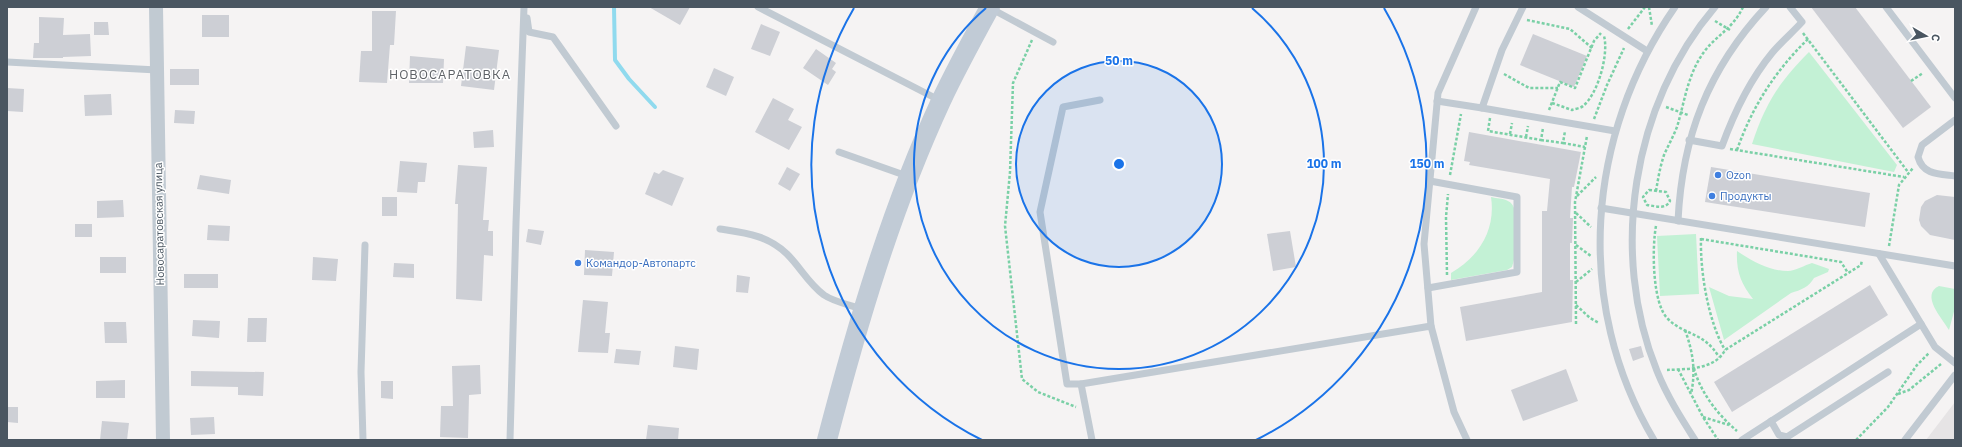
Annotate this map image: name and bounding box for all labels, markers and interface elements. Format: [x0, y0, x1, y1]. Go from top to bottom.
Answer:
north arrow [1906, 16, 1946, 56]
text: С [1928, 33, 1943, 42]
text: 50 m [1105, 53, 1133, 68]
district label: НОВОСАРАТОВКА [389, 66, 511, 83]
text: 100 m [1306, 156, 1342, 171]
text: 150 m [1409, 156, 1445, 171]
centre of rings [1112, 157, 1126, 171]
street label: Новосаратовская улица [151, 162, 167, 286]
place label: Ozon [1726, 168, 1751, 182]
marker: Ozon [1713, 170, 1723, 180]
place label: Продукты [1720, 189, 1771, 203]
marker: Продукты [1707, 191, 1717, 201]
place label: Командор-Автопартс [586, 256, 696, 270]
marker: Командор-Автопартс [573, 258, 583, 268]

